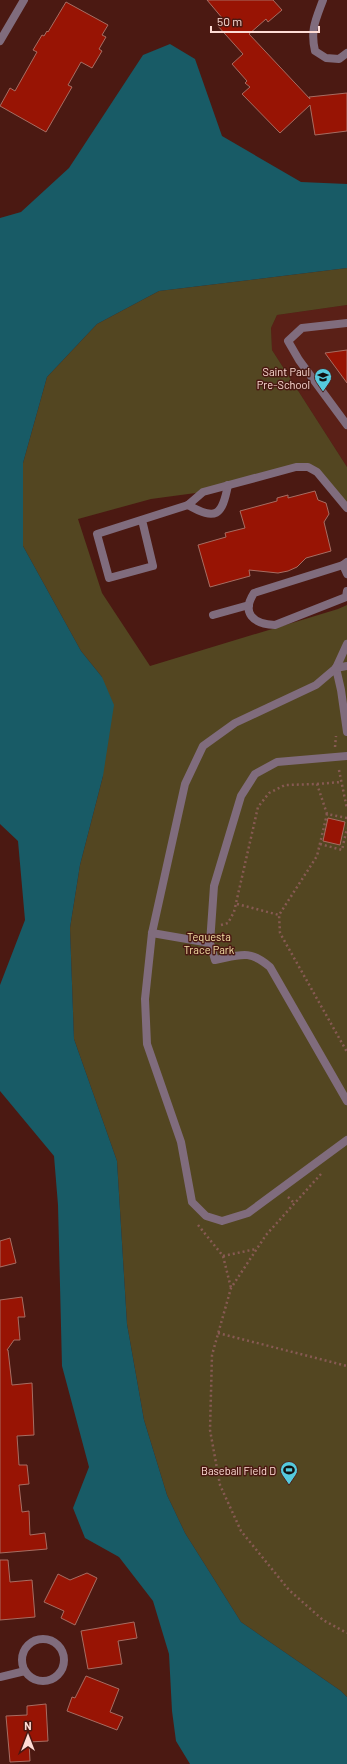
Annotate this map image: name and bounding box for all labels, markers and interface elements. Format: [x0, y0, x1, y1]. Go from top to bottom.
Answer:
scale bar [211, 8, 319, 34]
text: 50 m [217, 14, 242, 28]
place label: Saint Paul Pre-School [257, 365, 310, 391]
school or university icon: Saint Paul Pre-School [313, 367, 333, 392]
park label: Tequesta Trace Park [184, 930, 235, 956]
sports icon: Baseball Field D [279, 1460, 299, 1485]
place label: Baseball Field D [201, 1464, 276, 1477]
north arrow [8, 1716, 48, 1756]
text: N [24, 1719, 32, 1732]

